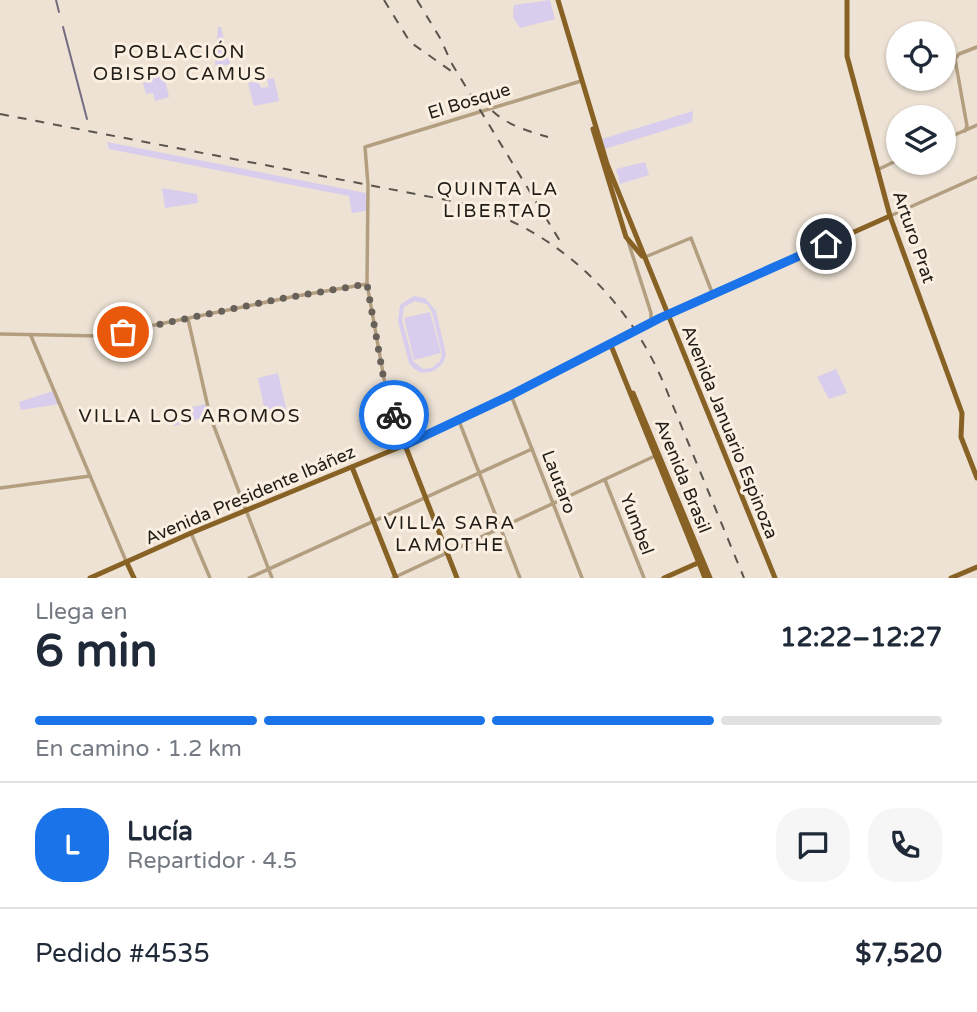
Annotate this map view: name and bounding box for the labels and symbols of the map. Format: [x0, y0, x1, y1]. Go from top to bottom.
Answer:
district label: POBLACIÓN OBISPO CAMUS [93, 40, 267, 85]
street label: El Bosque [425, 78, 513, 124]
district label: QUINTA LA LIBERTAD [437, 178, 559, 222]
street label: Arturo Prat [888, 188, 940, 286]
pin [796, 214, 856, 274]
pin [93, 302, 153, 362]
street label: Avenida Januario Espinoza [677, 322, 783, 542]
courier [359, 380, 429, 450]
district label: VILLA LOS AROMOS [79, 405, 301, 427]
street label: Avenida Brasil [650, 416, 716, 536]
street label: Avenida Presidente Ibáñez [142, 441, 358, 549]
street label: Lautaro [537, 447, 581, 517]
street label: Yumbel [615, 490, 659, 558]
district label: VILLA SARA LAMOTHE [384, 512, 516, 556]

